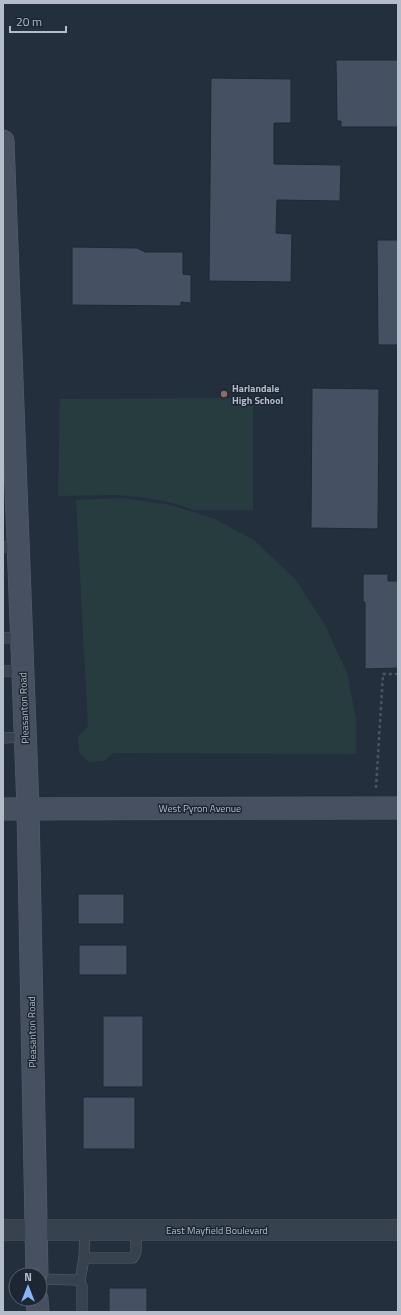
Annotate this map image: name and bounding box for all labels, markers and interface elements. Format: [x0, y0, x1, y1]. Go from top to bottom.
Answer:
scale bar [10, 8, 66, 34]
text: 20 m [16, 12, 42, 31]
place label: Harlandale High School [232, 381, 283, 408]
marker: Harlandale High School [219, 389, 229, 399]
street label: Pleasanton Road [15, 672, 33, 744]
street label: West Pyron Avenue [159, 801, 241, 816]
street label: Pleasanton Road [24, 996, 40, 1068]
street label: East Mayfield Boulevard [166, 1223, 268, 1238]
north arrow [8, 1267, 48, 1307]
text: N [24, 1269, 32, 1285]

